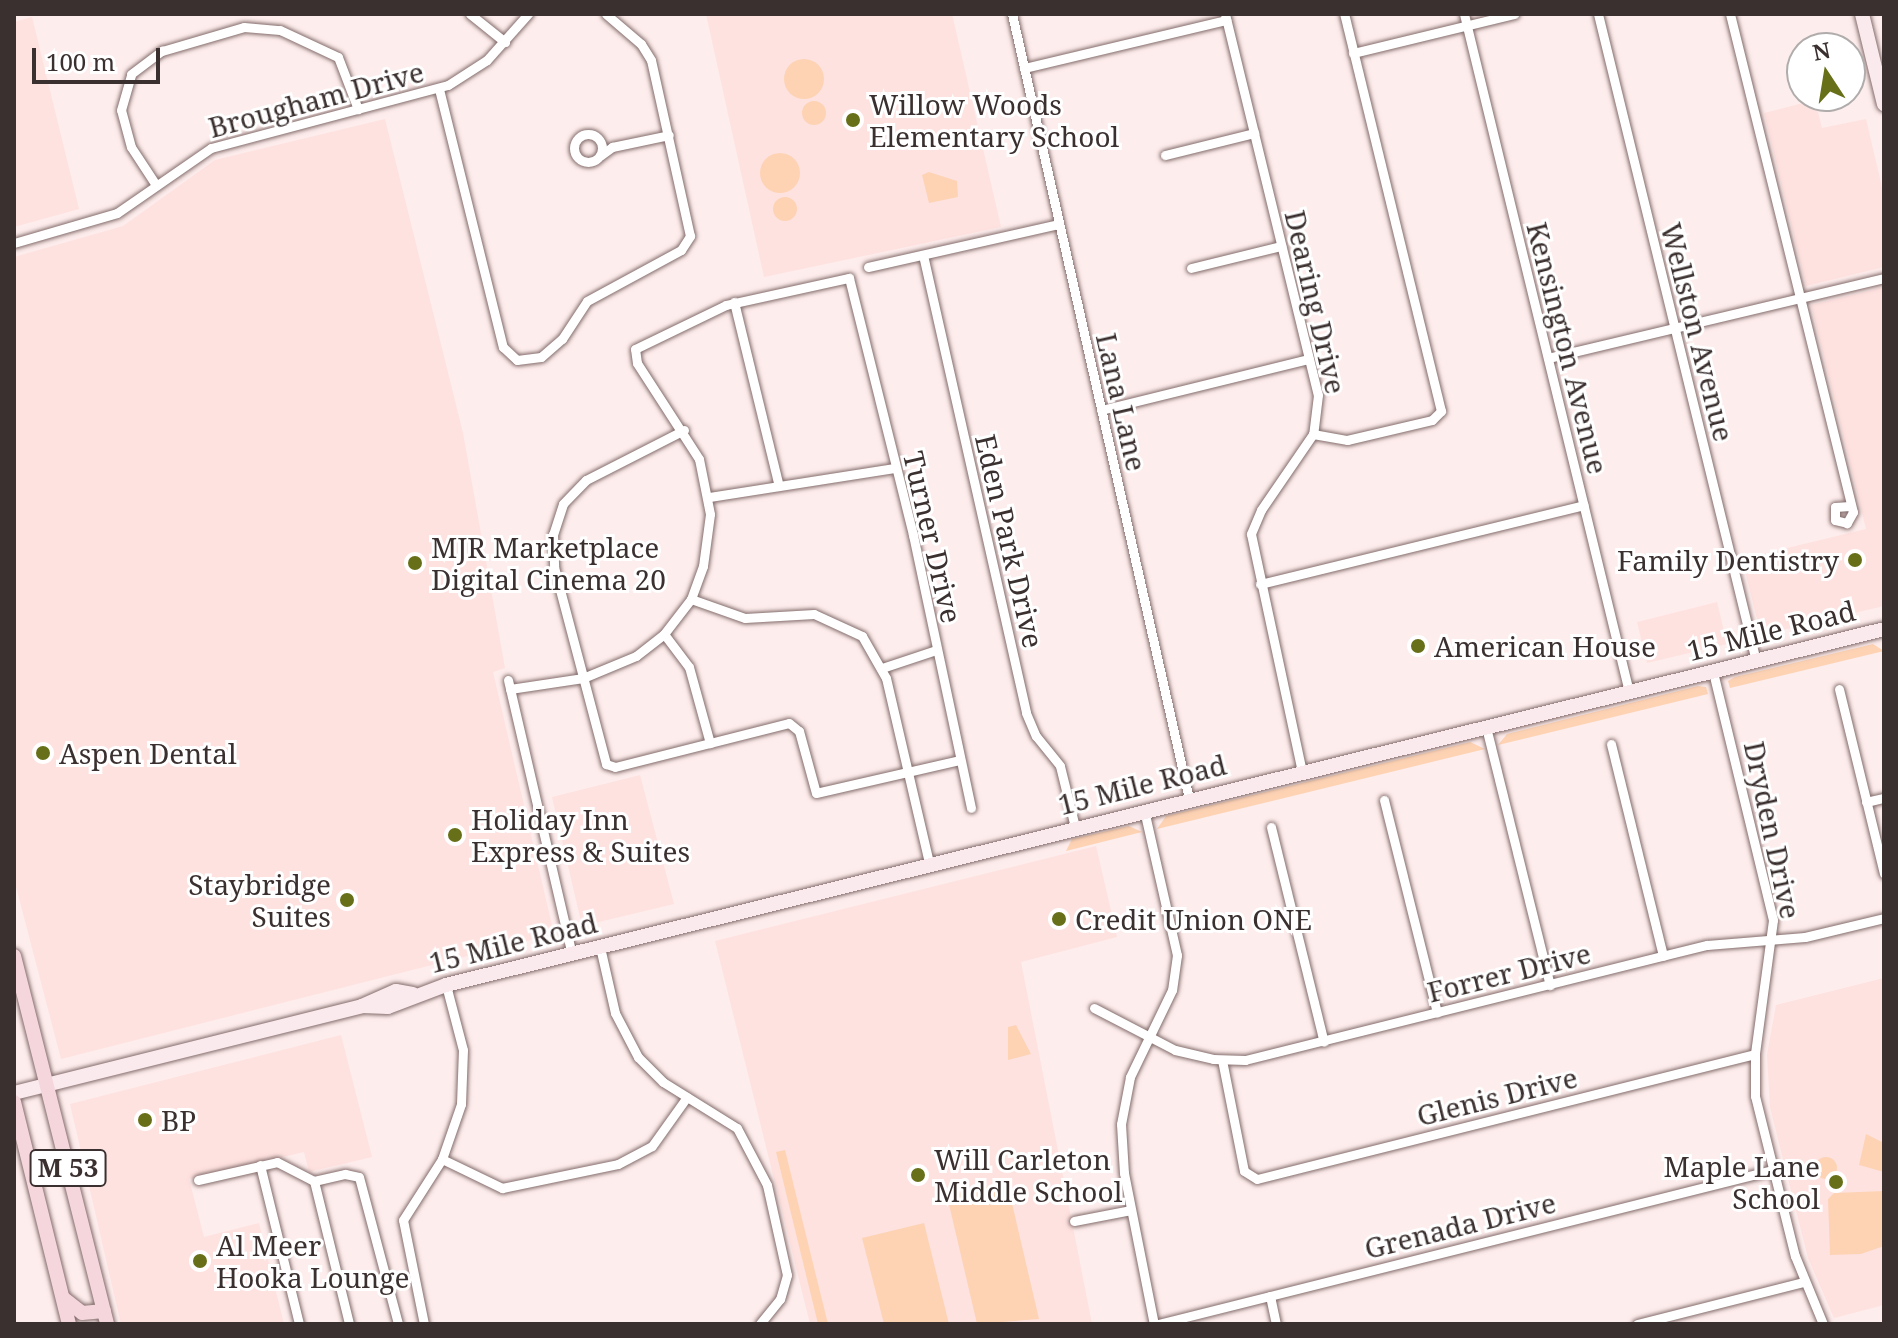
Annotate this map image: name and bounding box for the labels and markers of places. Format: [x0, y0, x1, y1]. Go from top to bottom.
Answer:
place label: Willow Woods Elementary School [869, 87, 1119, 153]
marker: Willow Woods Elementary School [844, 111, 862, 129]
place label: MJR Marketplace Digital Cinema 20 [431, 530, 666, 596]
place label: Family Dentistry [1617, 543, 1839, 577]
marker: Family Dentistry [1846, 551, 1864, 569]
marker: MJR Marketplace Digital Cinema 20 [406, 554, 424, 572]
place label: American House [1434, 629, 1656, 663]
marker: American House [1409, 637, 1427, 655]
place label: Aspen Dental [59, 736, 237, 770]
marker: Aspen Dental [34, 744, 52, 762]
place label: Holiday Inn Express & Suites [471, 802, 690, 868]
marker: Holiday Inn Express & Suites [446, 826, 464, 844]
place label: Staybridge Suites [188, 867, 331, 933]
marker: Staybridge Suites [338, 891, 356, 909]
place label: Credit Union ONE [1075, 902, 1312, 936]
marker: Credit Union ONE [1050, 910, 1068, 928]
place label: BP [161, 1103, 196, 1137]
marker: BP [136, 1111, 154, 1129]
place label: Will Carleton Middle School [934, 1142, 1122, 1208]
place label: Maple Lane School [1664, 1149, 1820, 1215]
marker: Will Carleton Middle School [909, 1166, 927, 1184]
marker: Maple Lane School [1827, 1173, 1845, 1191]
place label: Al Meer Hooka Lounge [216, 1228, 409, 1294]
marker: Al Meer Hooka Lounge [191, 1252, 209, 1270]

